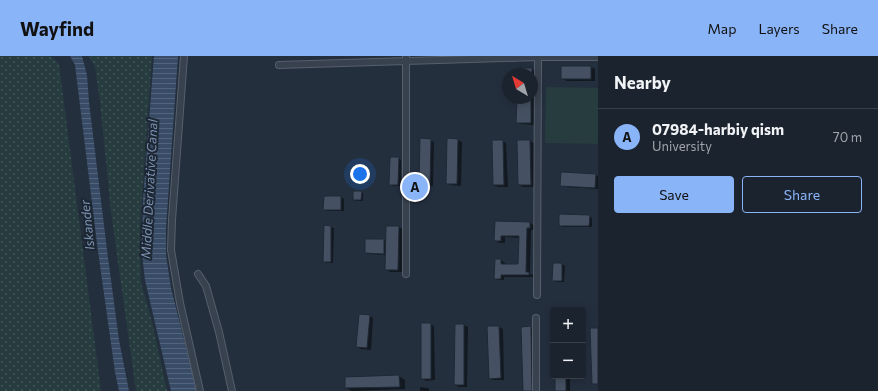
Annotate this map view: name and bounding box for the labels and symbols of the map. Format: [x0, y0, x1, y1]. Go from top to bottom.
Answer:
north arrow [502, 68, 538, 104]
water label: Middle Derivative Canal [137, 118, 161, 259]
your location [350, 164, 370, 184]
pin: A [402, 172, 428, 202]
water label: Iskander [76, 198, 98, 251]

